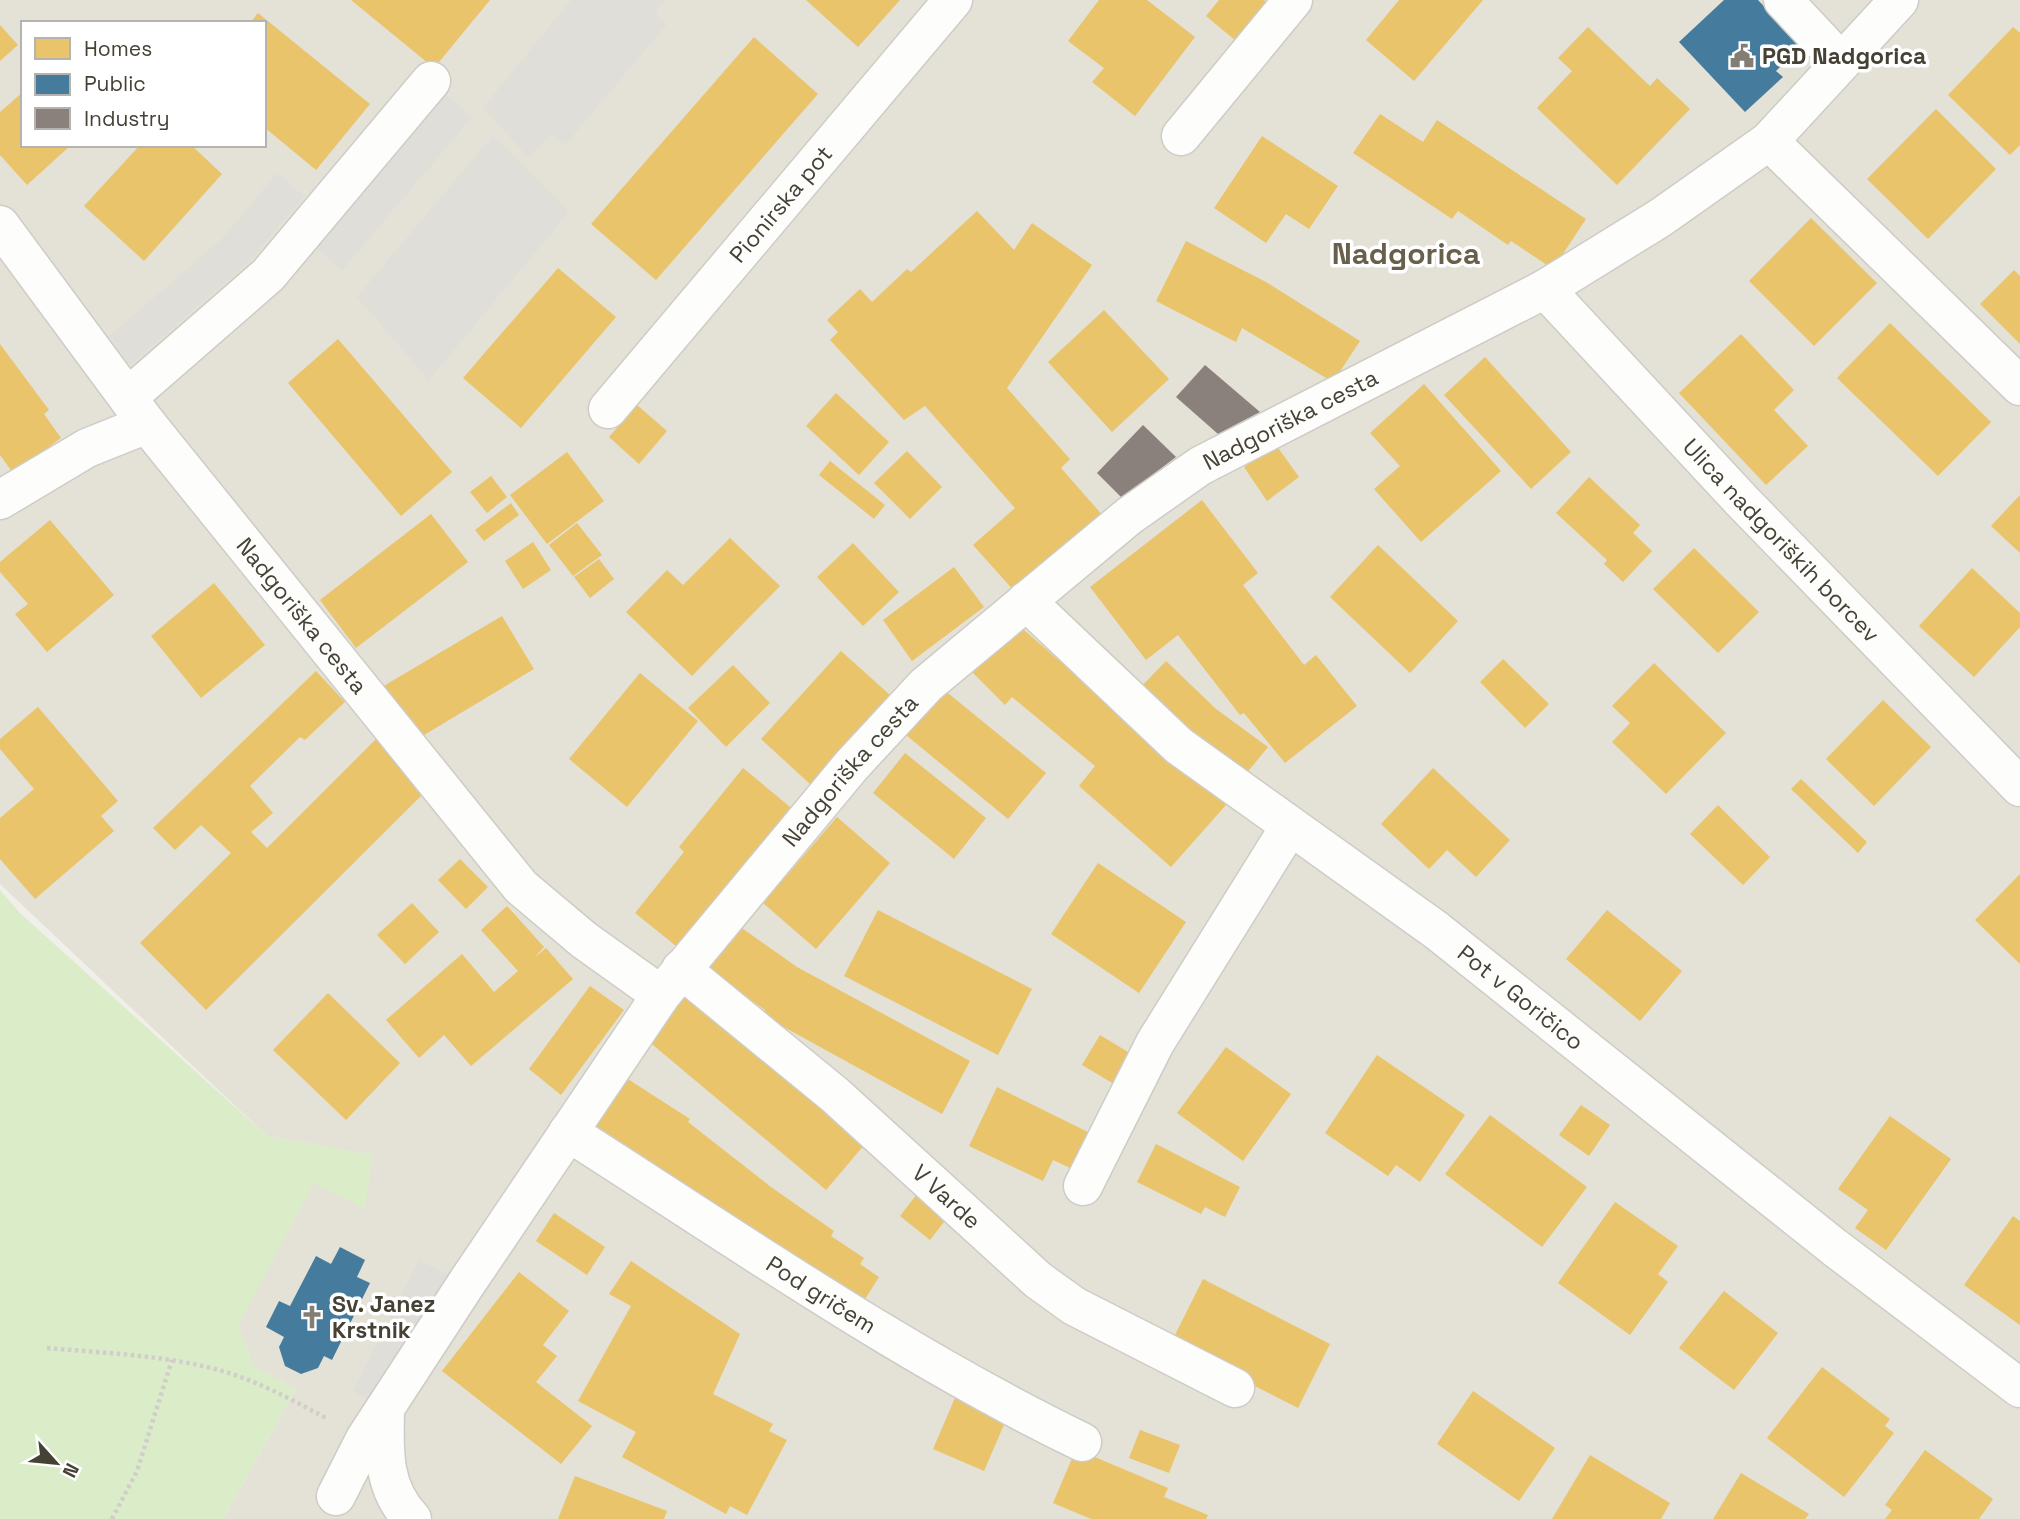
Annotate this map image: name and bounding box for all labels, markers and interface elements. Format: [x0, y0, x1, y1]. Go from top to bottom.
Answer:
legend [21, 21, 266, 147]
text: Homes [84, 35, 152, 62]
place label: PGD Nadgorica [1762, 41, 1926, 71]
public building icon: PGD Nadgorica [1728, 42, 1756, 70]
text: Public [84, 70, 146, 97]
text: Industry [84, 105, 170, 132]
street label: Pionirska pot [723, 139, 839, 269]
district label: Nadgorica [1332, 234, 1480, 273]
street label: Nadgoriška cesta [1198, 362, 1383, 477]
street label: Ulica nadgoriških borcev [1676, 432, 1886, 649]
street label: Nadgoriška cesta [230, 531, 374, 700]
street label: Nadgoriška cesta [775, 688, 925, 853]
street label: Pot v Goričico [1451, 938, 1590, 1057]
street label: V Varde [906, 1158, 987, 1236]
street label: Pod gričem [760, 1249, 882, 1340]
place label: Sv. Janez Krstnik [332, 1289, 435, 1345]
church icon: Sv. Janez Krstnik [298, 1303, 326, 1331]
north arrow [21, 1428, 91, 1498]
text: N [57, 1459, 85, 1482]

